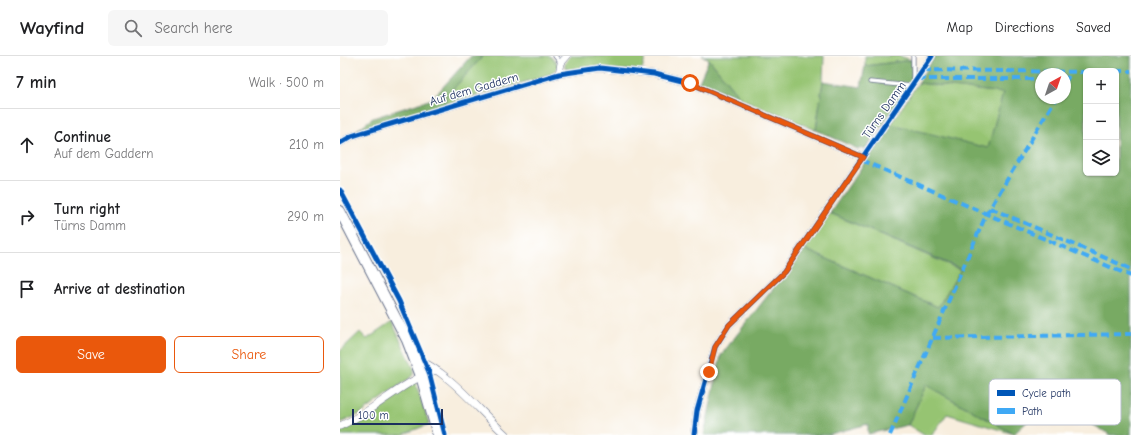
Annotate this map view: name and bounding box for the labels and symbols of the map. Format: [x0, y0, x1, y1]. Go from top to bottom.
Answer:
north arrow [1035, 68, 1071, 104]
street label: Auf dem Gaddern [428, 70, 520, 108]
route start [681, 74, 699, 92]
street label: Türns Damm [859, 79, 909, 141]
route end [700, 363, 718, 381]
legend [989, 379, 1121, 425]
text: Cycle path [1022, 387, 1071, 400]
text: Path [1022, 405, 1043, 418]
scale bar [352, 407, 443, 426]

